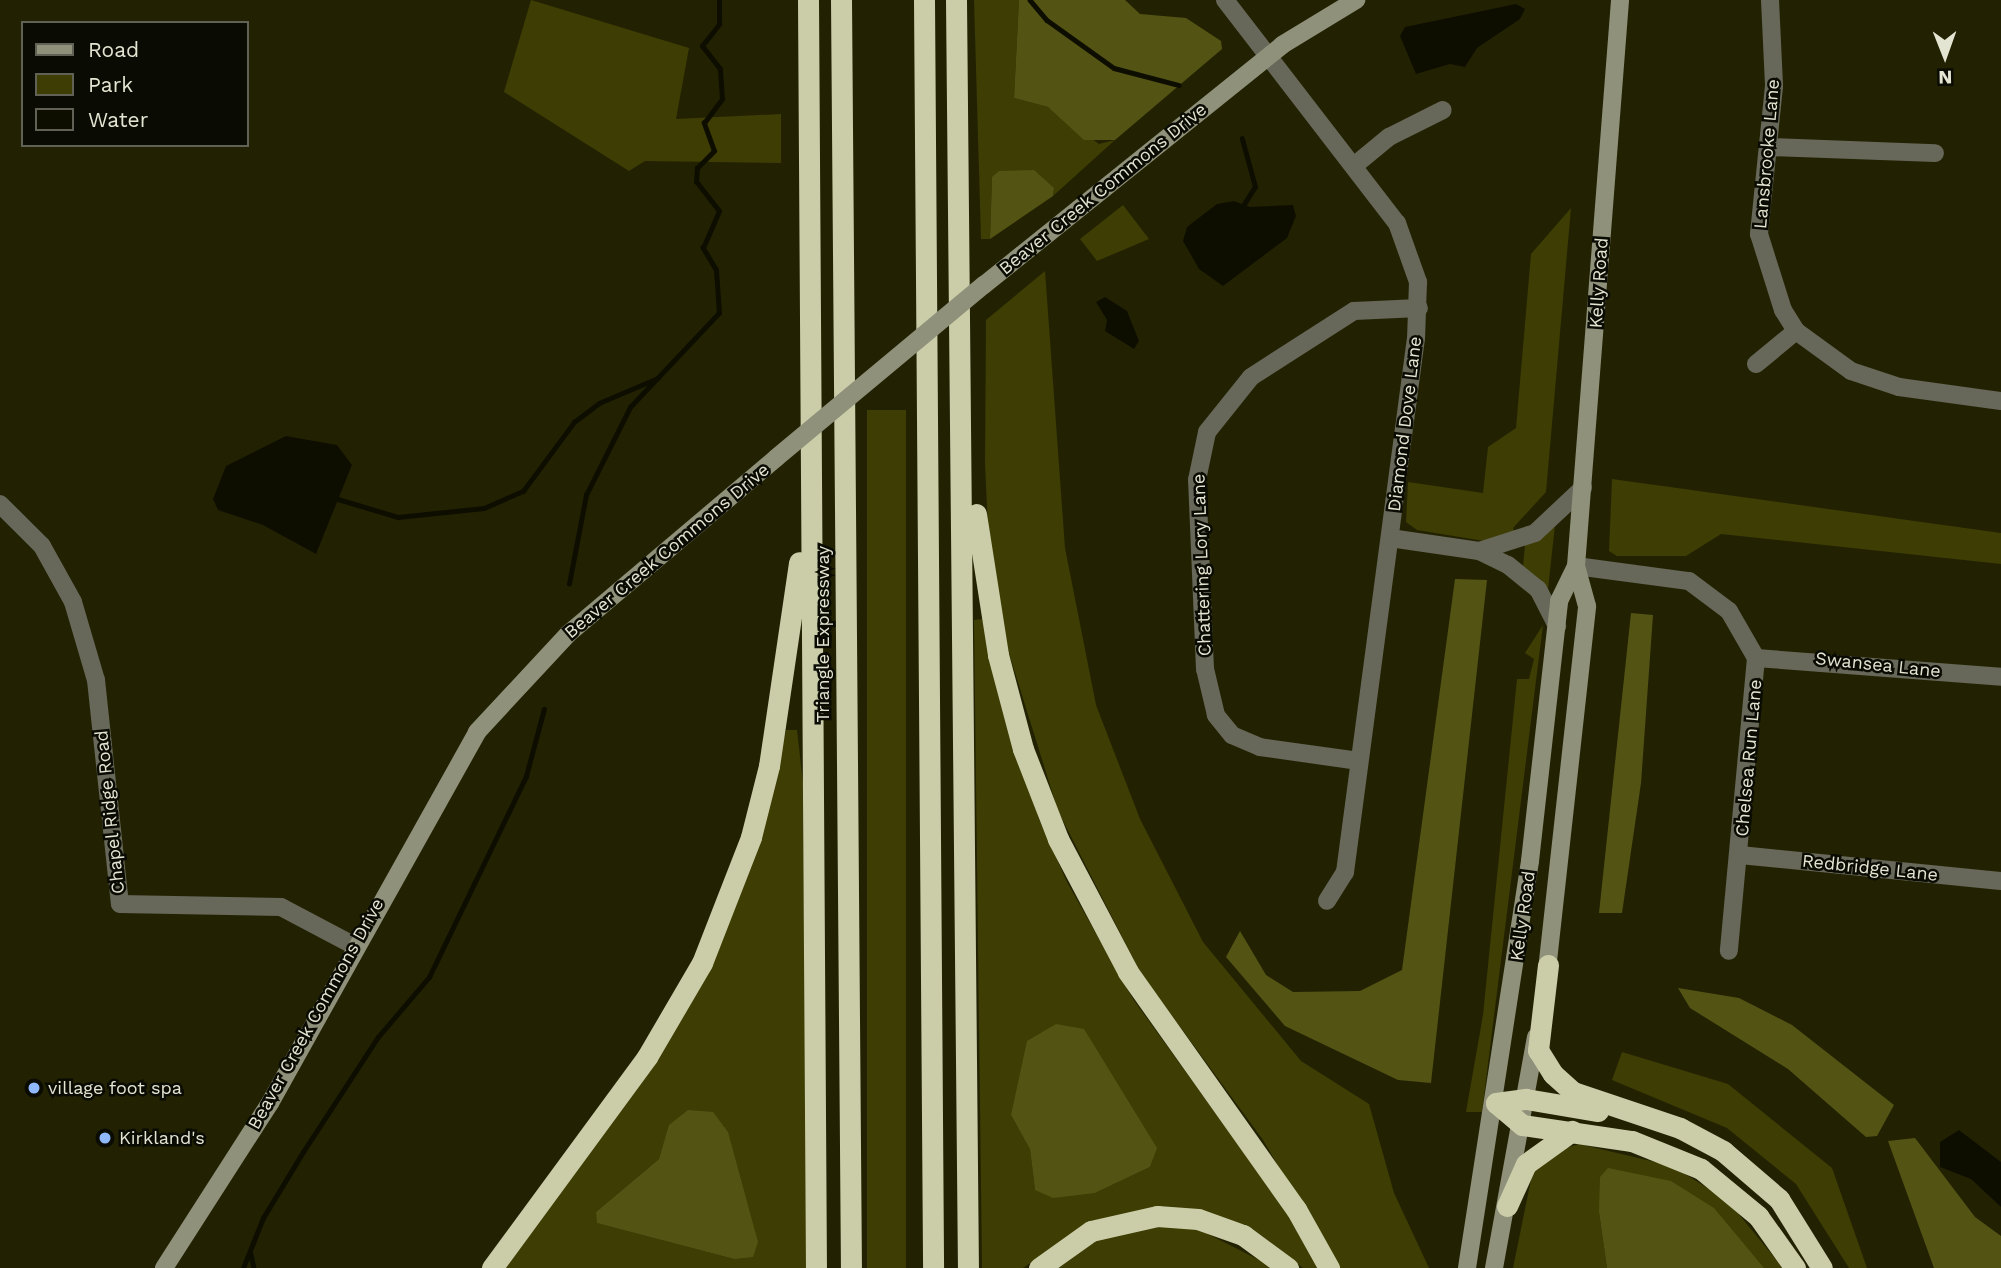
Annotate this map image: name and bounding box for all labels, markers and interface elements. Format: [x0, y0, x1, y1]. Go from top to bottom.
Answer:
legend [21, 21, 248, 147]
north arrow [1910, 21, 1980, 91]
text: Road [88, 37, 139, 62]
text: N [1938, 66, 1953, 89]
text: Park [88, 72, 133, 97]
street label: Lansbrooke Lane [1750, 78, 1784, 230]
street label: Beaver Creek Commons Drive [995, 98, 1211, 280]
text: Water [88, 107, 148, 132]
street label: Kelly Road [1585, 237, 1613, 329]
street label: Diamond Dove Lane [1384, 335, 1426, 513]
street label: Beaver Creek Commons Drive [560, 459, 774, 643]
street label: Chattering Lory Lane [1188, 473, 1216, 657]
street label: Triangle Expressway [812, 546, 834, 722]
street label: Swansea Lane [1814, 648, 1942, 682]
street label: Chelsea Run Lane [1731, 678, 1767, 838]
street label: Chapel Ridge Road [91, 729, 129, 895]
street label: Redbridge Lane [1801, 850, 1939, 886]
street label: Kelly Road [1506, 869, 1540, 963]
street label: Beaver Creek Commons Drive [243, 894, 389, 1134]
place label: village foot spa [48, 1077, 182, 1099]
marker: village foot spa [26, 1080, 42, 1096]
place label: Kirkland's [119, 1127, 205, 1149]
marker: Kirkland's [97, 1130, 113, 1146]

